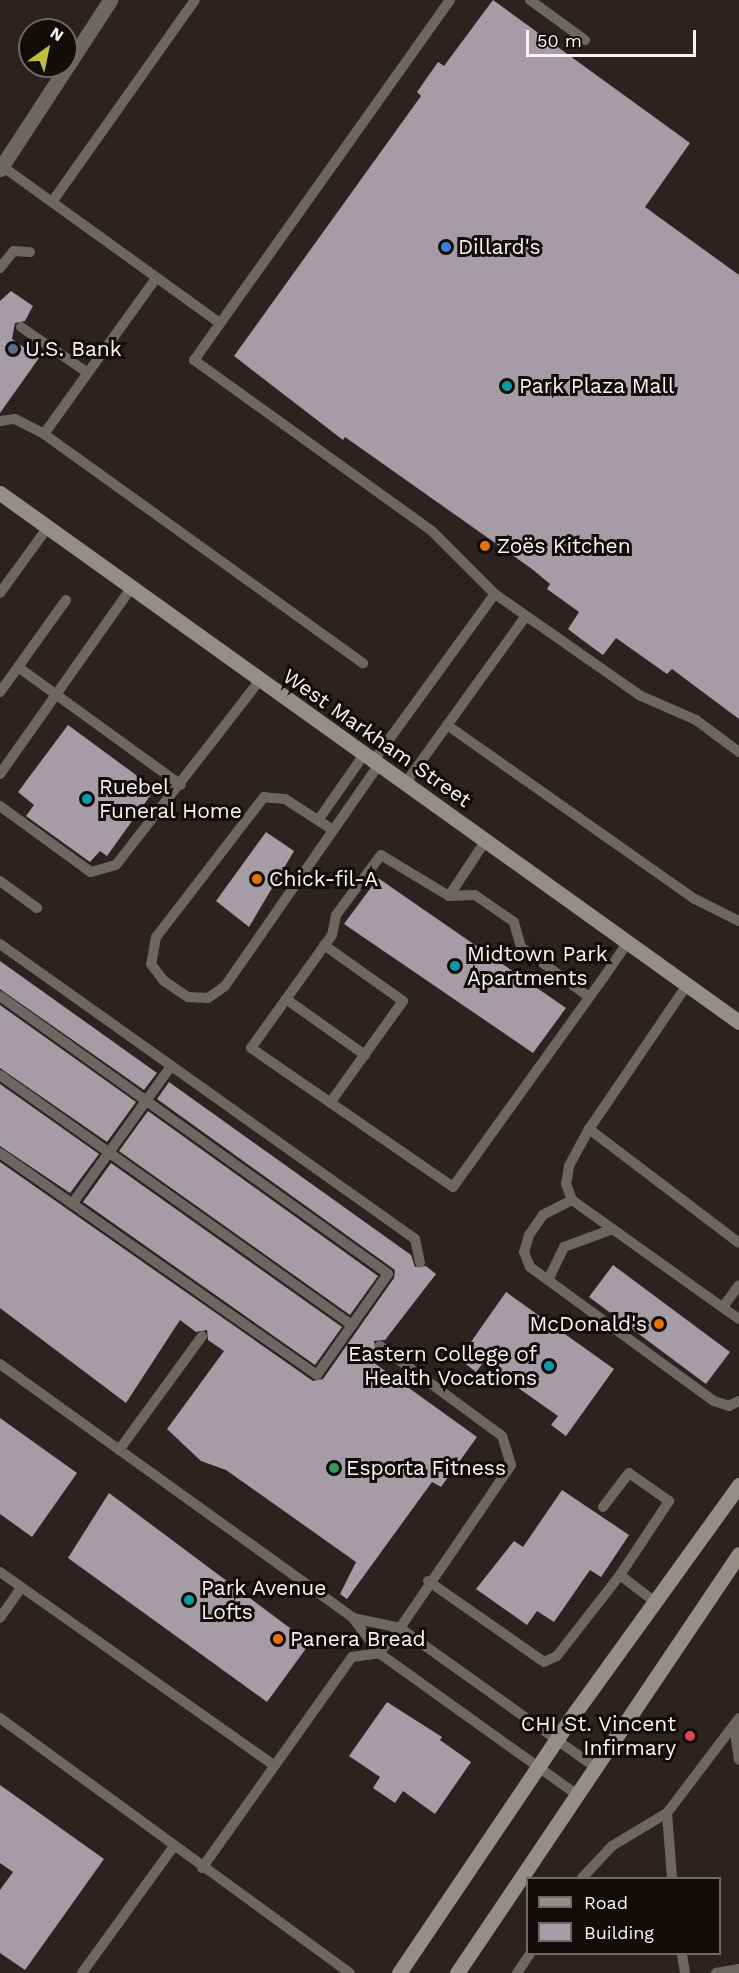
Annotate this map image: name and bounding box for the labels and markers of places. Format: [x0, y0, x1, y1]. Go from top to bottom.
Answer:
place label: Dillard's [458, 234, 540, 260]
marker: Dillard's [439, 240, 453, 254]
place label: U.S. Bank [25, 336, 122, 362]
marker: U.S. Bank [6, 342, 20, 356]
place label: Park Plaza Mall [519, 373, 675, 399]
marker: Park Plaza Mall [500, 379, 514, 393]
place label: Zoës Kitchen [497, 533, 631, 559]
marker: Zoës Kitchen [478, 539, 492, 553]
place label: Ruebel Funeral Home [99, 774, 243, 824]
marker: Ruebel Funeral Home [80, 792, 94, 806]
place label: Chick-fil-A [269, 866, 378, 892]
marker: Chick-fil-A [250, 872, 264, 886]
place label: Midtown Park Apartments [467, 941, 608, 991]
marker: Midtown Park Apartments [448, 959, 462, 973]
place label: McDonald's [530, 1311, 647, 1337]
marker: McDonald's [652, 1317, 666, 1331]
place label: Eastern College of Health Vocations [348, 1341, 537, 1391]
marker: Eastern College of Health Vocations [542, 1359, 556, 1373]
place label: Esporta Fitness [346, 1455, 506, 1481]
marker: Esporta Fitness [327, 1461, 341, 1475]
place label: Park Avenue Lofts [201, 1575, 328, 1625]
marker: Park Avenue Lofts [182, 1593, 196, 1607]
place label: Panera Bread [290, 1626, 426, 1652]
marker: Panera Bread [271, 1632, 285, 1646]
place label: CHI St. Vincent Infirmary [520, 1711, 676, 1761]
marker: CHI St. Vincent Infirmary [681, 1727, 699, 1745]

